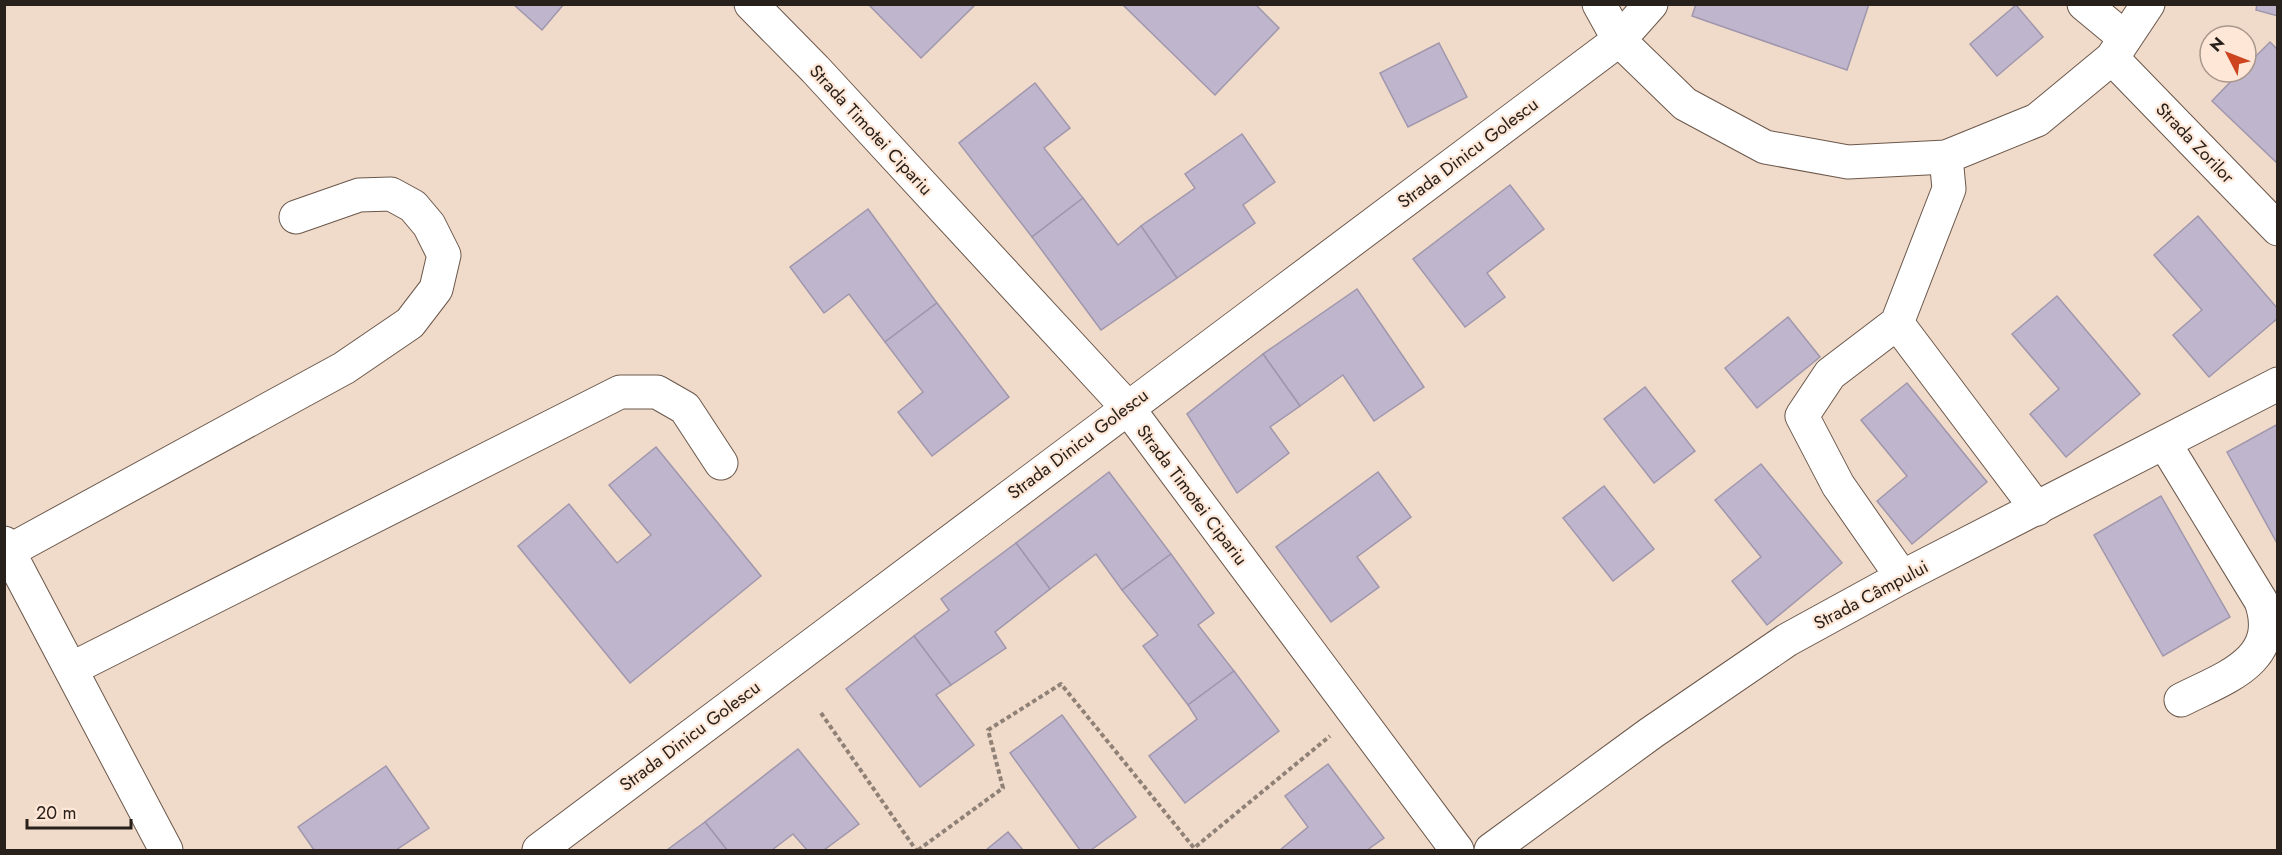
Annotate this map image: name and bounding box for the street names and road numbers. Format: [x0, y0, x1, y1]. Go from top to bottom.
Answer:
street label: Strada Timotei Cipariu [803, 59, 939, 201]
street label: Strada Dinicu Golescu [1392, 91, 1544, 215]
street label: Strada Zorilor [2150, 97, 2241, 190]
street label: Strada Dinicu Golescu [1002, 382, 1154, 506]
street label: Strada Timotei Cipariu [1130, 419, 1254, 571]
street label: Strada Câmpului [1809, 554, 1933, 636]
street label: Strada Dinicu Golescu [614, 674, 766, 798]

